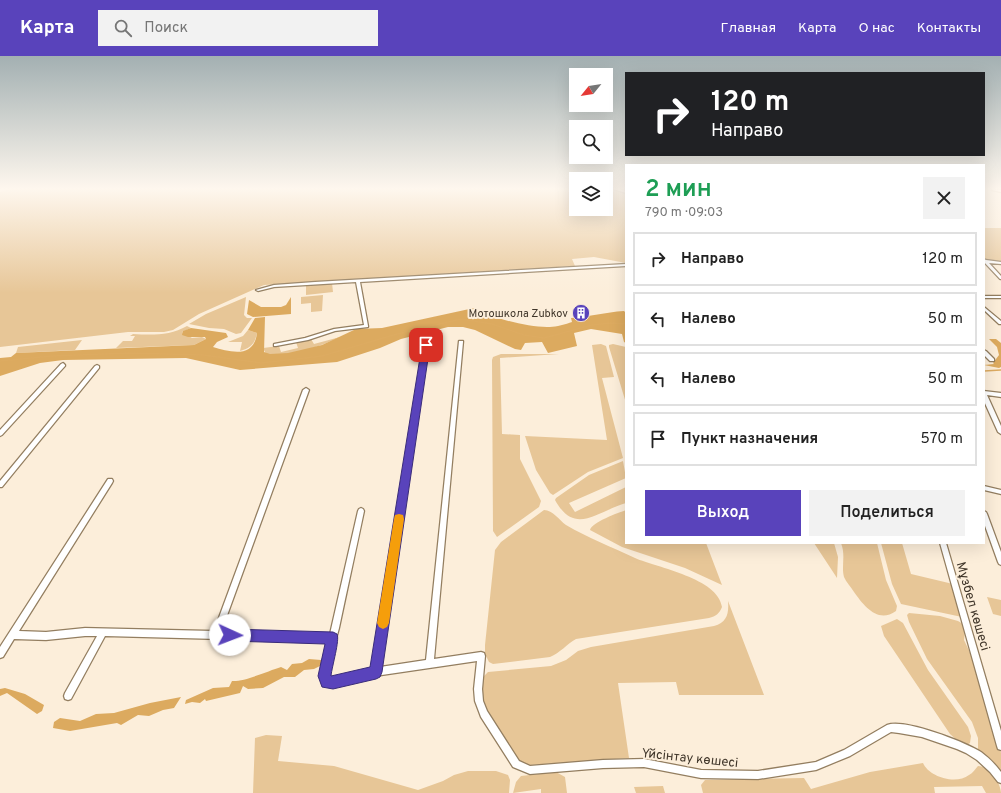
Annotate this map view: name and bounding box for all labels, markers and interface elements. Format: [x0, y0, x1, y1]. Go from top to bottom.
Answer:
search box [98, 10, 378, 46]
text: Карта [20, 16, 74, 40]
icon: search [112, 17, 134, 39]
text: Поиск [144, 19, 188, 38]
text: Главная [721, 20, 776, 37]
text: Карта [798, 20, 836, 37]
text: О нас [858, 20, 895, 37]
text: Контакты [917, 20, 981, 37]
north arrow [569, 68, 613, 112]
map controls [569, 68, 613, 216]
text: 120 m [711, 85, 789, 121]
icon: right [645, 88, 697, 140]
button: search [569, 120, 613, 164]
text: Направо [711, 120, 783, 143]
button: layers [569, 172, 613, 216]
text: 2 мин [645, 175, 712, 205]
button: close [923, 177, 965, 219]
text: 790 m · 09:03 [645, 205, 723, 221]
icon: right [647, 248, 669, 270]
text: Направо [681, 250, 744, 269]
text: 120 m [922, 250, 963, 269]
building icon: Мотошкола Zubkov [571, 303, 591, 323]
place label: Мотошкола Zubkov [469, 307, 568, 321]
icon: left [647, 308, 669, 330]
text: Налево [681, 310, 736, 329]
text: 50 m [928, 310, 963, 329]
pin [409, 328, 443, 362]
icon: arrive [415, 334, 437, 356]
icon: left [647, 368, 669, 390]
text: Налево [681, 370, 736, 389]
text: 50 m [928, 370, 963, 389]
icon: arrive [647, 428, 669, 450]
text: Пункт назначения [681, 430, 818, 449]
text: 570 m [921, 430, 963, 449]
button: Выход [645, 490, 801, 536]
button: Поделиться [809, 490, 965, 536]
street label: Мұзбел көшесі [952, 560, 992, 653]
position arrow [209, 614, 251, 656]
street label: Үйсінтау көшесі [641, 746, 739, 772]

